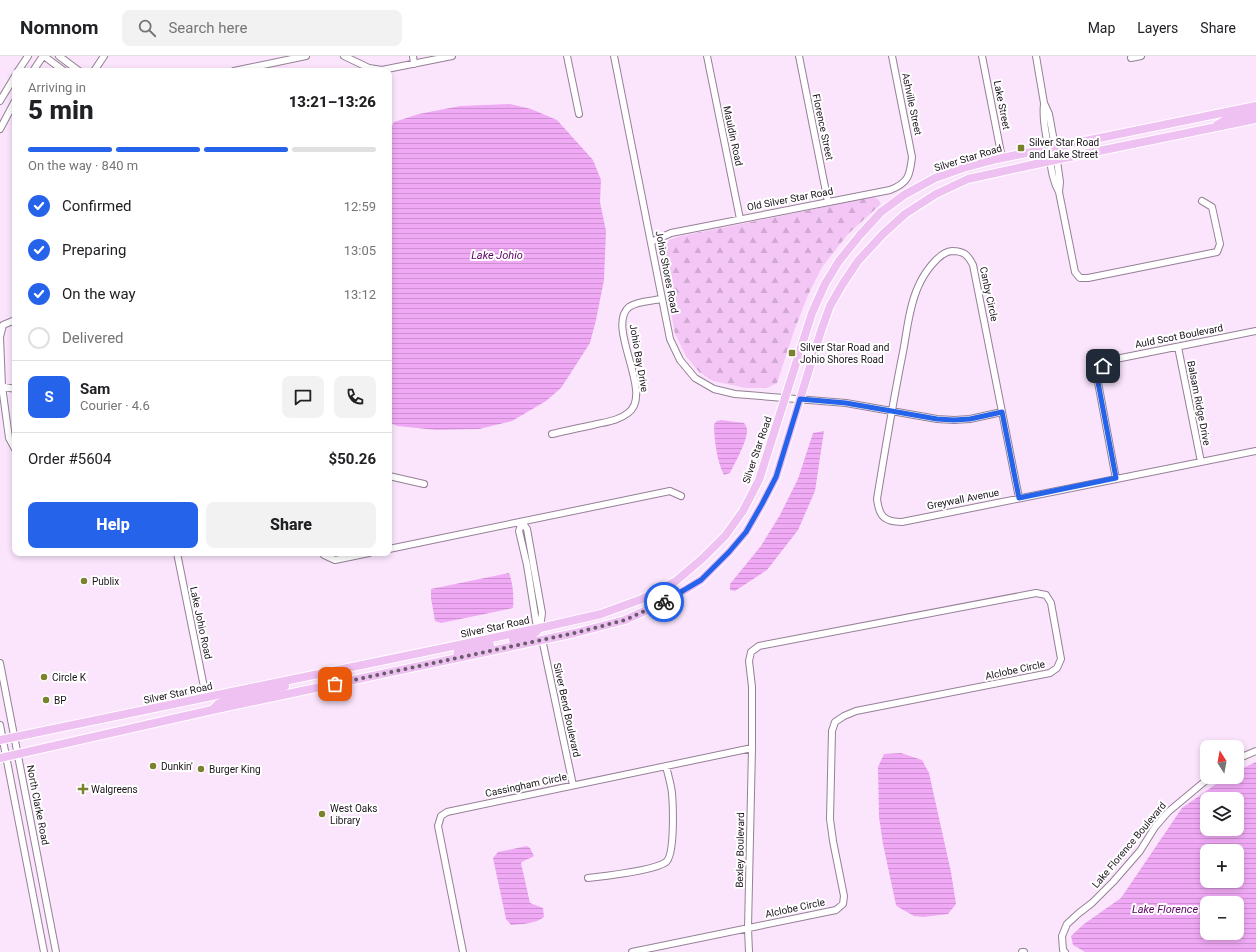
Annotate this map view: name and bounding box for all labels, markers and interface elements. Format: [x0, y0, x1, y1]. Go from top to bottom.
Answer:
search box [122, 10, 402, 46]
text: Nomnom [20, 16, 98, 39]
icon: search [136, 17, 158, 39]
text: Search here [168, 19, 247, 37]
text: Map [1088, 20, 1115, 36]
text: Layers [1137, 20, 1178, 36]
text: Share [1200, 20, 1236, 36]
street label: Ashville Street [900, 72, 924, 136]
street label: Lake Street [992, 79, 1012, 131]
text: Arriving in [28, 80, 86, 95]
text: 13:21–13:26 [289, 93, 376, 111]
street label: Florence Street [811, 93, 835, 161]
text: 5 min [28, 95, 94, 125]
street label: Mauldin Road [721, 105, 745, 167]
place label: Silver Star Road and Lake Street [1029, 137, 1099, 160]
street label: Silver Star Road [933, 142, 1003, 174]
marker: Silver Star Road and Lake Street [1016, 143, 1026, 153]
text: On the way · 840 m [28, 158, 138, 173]
street label: Old Silver Star Road [746, 185, 834, 213]
icon: check [28, 195, 50, 217]
text: Confirmed [62, 197, 132, 215]
text: 12:59 [344, 199, 376, 214]
street label: Johio Shores Road [654, 230, 680, 314]
icon: check [28, 239, 50, 261]
text: Preparing [62, 241, 126, 259]
text: 13:05 [344, 243, 376, 258]
water label: Lake Johio [471, 249, 523, 262]
street label: Canby Circle [978, 266, 1000, 322]
icon: check [28, 283, 50, 305]
text: On the way [62, 285, 136, 303]
text: 13:12 [344, 287, 376, 302]
street label: Auld Scot Boulevard [1134, 322, 1224, 350]
street label: Johio Bay Drive [628, 323, 650, 393]
text: Delivered [62, 329, 124, 347]
place label: Silver Star Road and Johio Shores Road [800, 342, 889, 365]
marker: Silver Star Road and Johio Shores Road [787, 348, 797, 358]
pin [1086, 349, 1120, 383]
icon: home [1092, 355, 1114, 377]
street label: Balsam Ridge Drive [1185, 360, 1213, 446]
button: chat [282, 376, 324, 418]
button: phone [334, 376, 376, 418]
text: Sam [80, 380, 110, 398]
text: S [44, 388, 54, 406]
text: Courier · 4.6 [80, 398, 150, 413]
street label: Silver Star Road [740, 415, 774, 485]
text: Order #5604 [28, 450, 111, 468]
text: $50.26 [329, 450, 376, 468]
street label: Greywall Avenue [926, 487, 1000, 511]
button: Help [28, 502, 198, 548]
button: Share [206, 502, 376, 548]
marker: Publix [79, 576, 89, 586]
place label: Publix [92, 576, 119, 587]
courier [644, 582, 684, 622]
street label: Lake Johio Road [188, 586, 214, 660]
icon: bike [653, 591, 675, 613]
street label: Silver Star Road [460, 614, 530, 640]
street label: Alclobe Circle [984, 658, 1046, 682]
street label: Silver Bend Boulevard [552, 662, 582, 758]
pin [318, 667, 352, 701]
marker: Circle K [39, 672, 49, 682]
place label: Circle K [52, 672, 87, 683]
icon: bag [324, 673, 346, 695]
street label: Silver Star Road [143, 680, 213, 706]
marker: BP [41, 695, 51, 705]
place label: BP [54, 695, 67, 706]
north arrow [1200, 740, 1244, 784]
map controls [1200, 740, 1244, 940]
marker: Dunkin' [148, 761, 158, 771]
place label: Dunkin' [161, 761, 193, 772]
street label: North Clarke Road [25, 764, 51, 846]
marker: Burger King [196, 764, 206, 774]
place label: Burger King [209, 764, 261, 775]
street label: Cassingham Circle [484, 771, 568, 799]
marker: Walgreens [78, 784, 88, 794]
place label: Walgreens [91, 784, 138, 795]
button: layers [1200, 792, 1244, 836]
street label: Lake Florence Boulevard [1090, 800, 1168, 890]
place label: West Oaks Library [330, 803, 378, 826]
marker: West Oaks Library [317, 809, 327, 819]
street label: Bexley Boulevard [734, 812, 746, 888]
button: + [1200, 844, 1244, 888]
street label: Alclobe Circle [764, 896, 826, 920]
button: − [1200, 896, 1244, 940]
water label: Lake Florence [1132, 903, 1198, 916]

